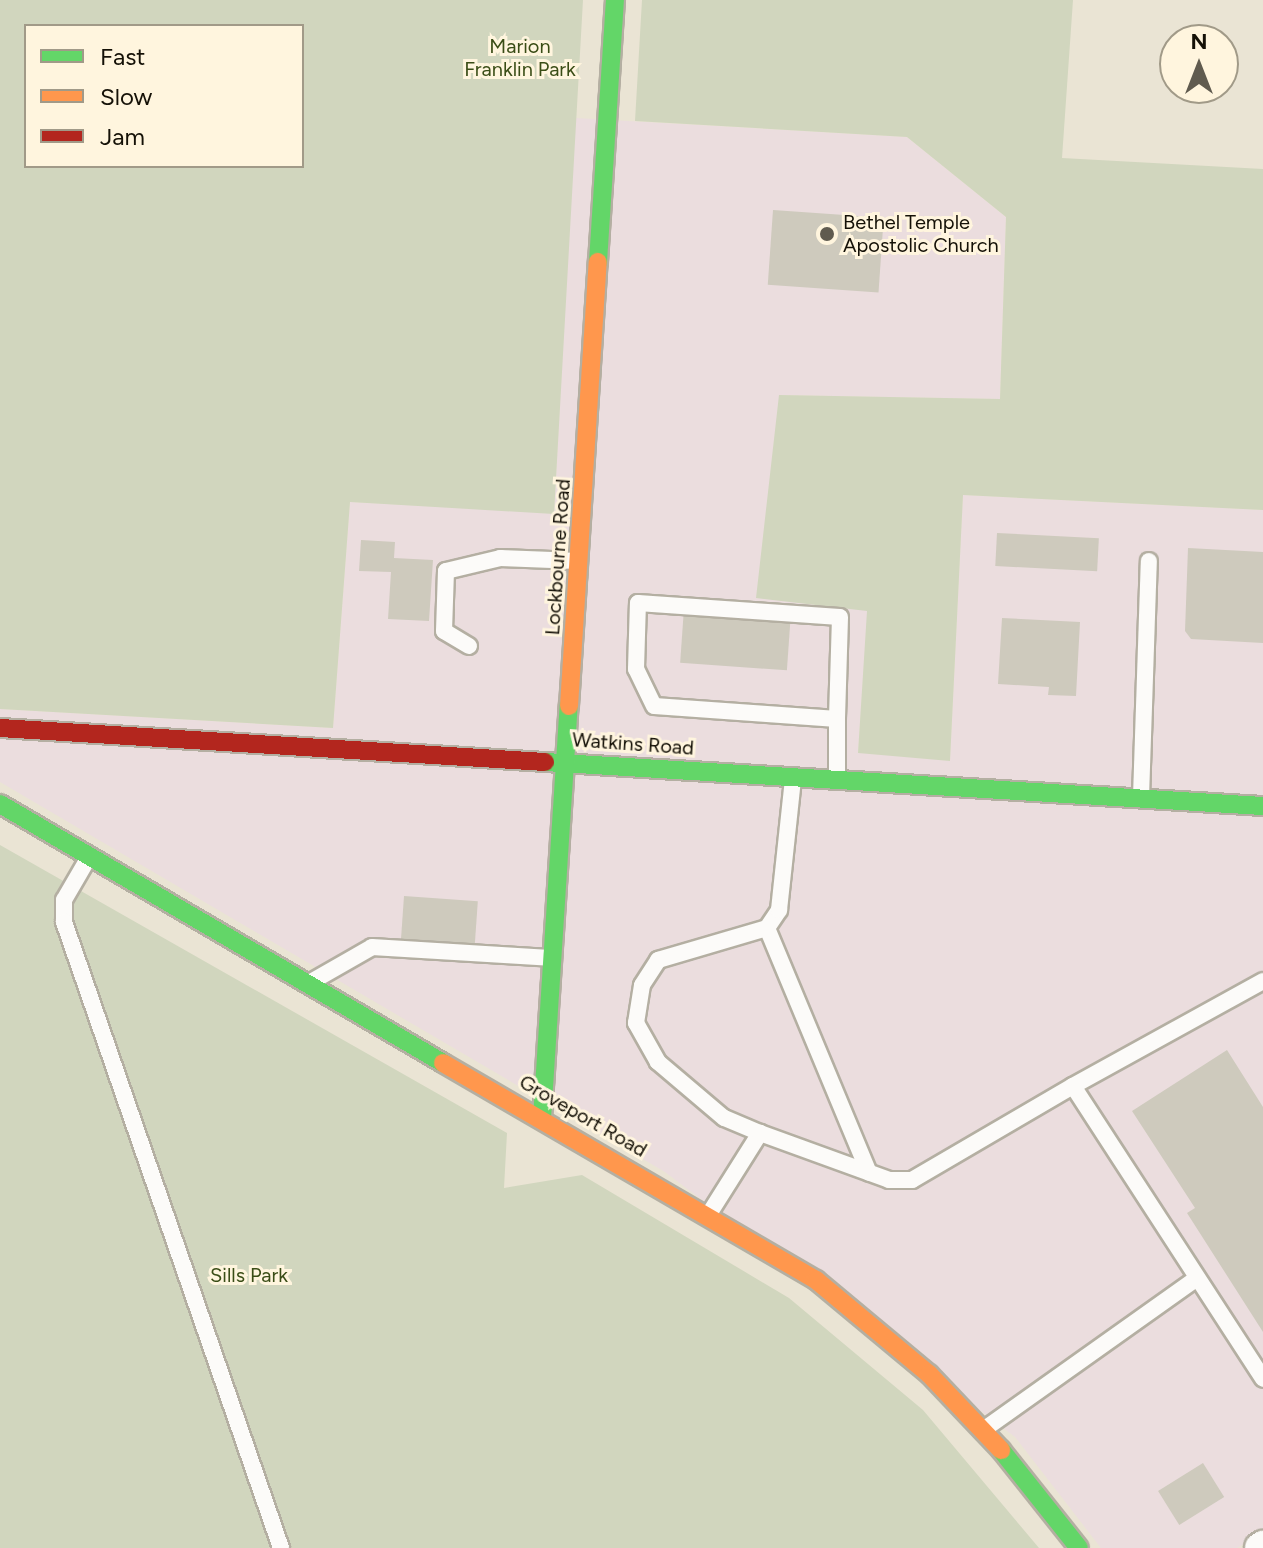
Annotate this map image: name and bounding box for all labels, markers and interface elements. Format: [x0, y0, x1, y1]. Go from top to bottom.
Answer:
legend [24, 24, 304, 168]
north arrow [1159, 24, 1239, 104]
text: N [1190, 28, 1208, 55]
park label: Marion Franklin Park [464, 34, 576, 81]
text: Fast [100, 42, 145, 71]
text: Slow [100, 82, 152, 111]
text: Jam [100, 122, 145, 151]
place label: Bethel Temple Apostolic Church [843, 210, 999, 257]
marker: Bethel Temple Apostolic Church [818, 225, 836, 243]
street label: Lockbourne Road [541, 478, 575, 636]
street label: Watkins Road [571, 728, 695, 760]
street label: Groveport Road [515, 1070, 651, 1162]
park label: Sills Park [210, 1263, 288, 1287]

